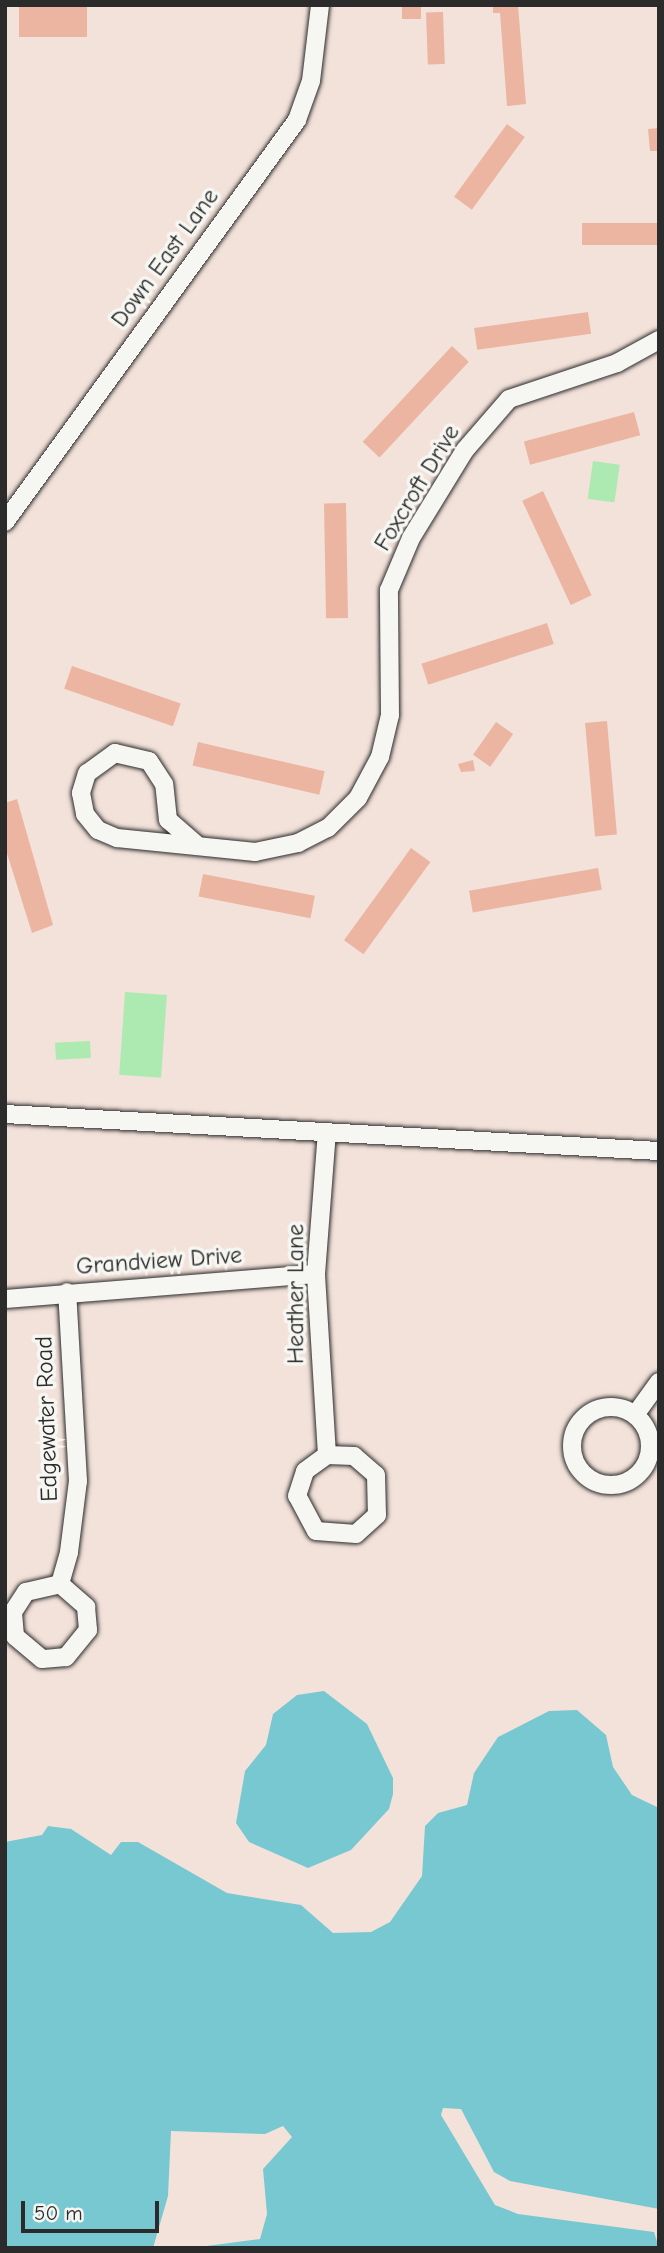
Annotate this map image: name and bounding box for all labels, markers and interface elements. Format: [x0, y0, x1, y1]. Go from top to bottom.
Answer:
street label: Down East Lane [105, 183, 225, 333]
street label: Foxcroft Drive [368, 420, 466, 556]
street label: Heather Lane [282, 1224, 310, 1364]
street label: Grandview Drive [75, 1241, 243, 1281]
street label: Edgewater Road [30, 1336, 64, 1502]
scale bar [24, 2186, 163, 2230]
text: 50 m [34, 2201, 83, 2225]

